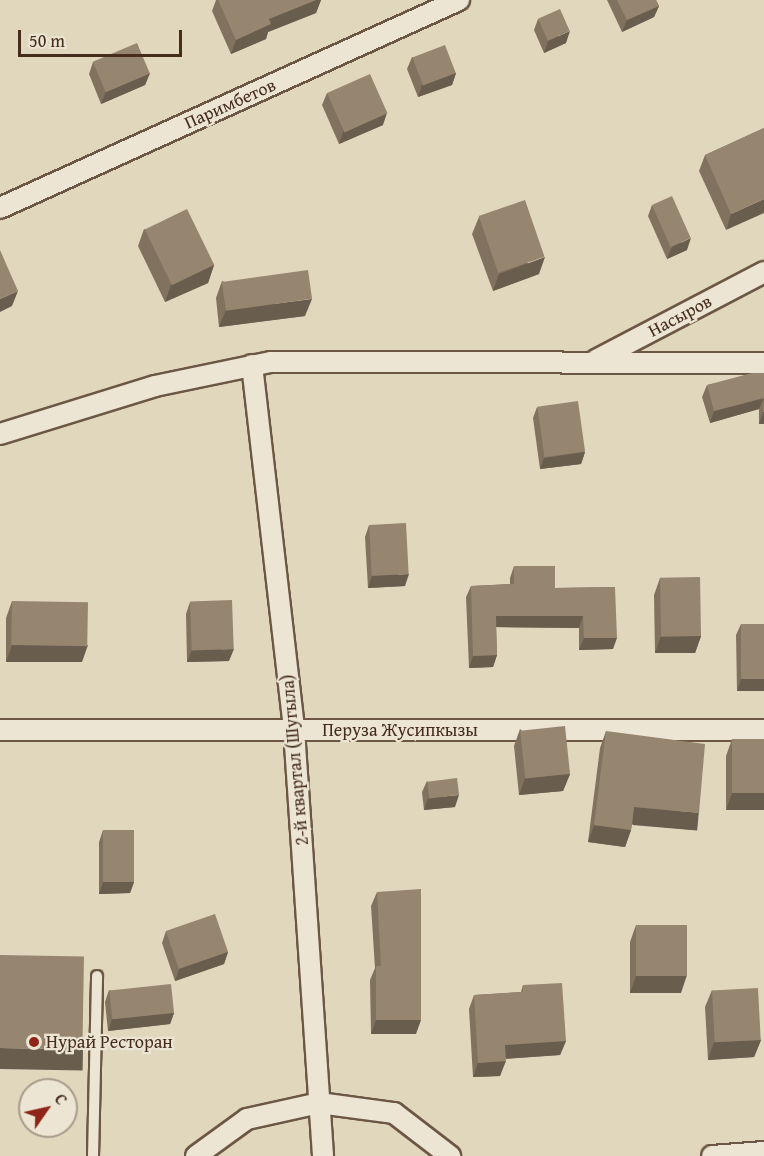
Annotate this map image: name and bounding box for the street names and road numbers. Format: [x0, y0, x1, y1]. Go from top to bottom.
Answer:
street label: Паримбетов [181, 74, 279, 134]
street label: Насыров [645, 290, 715, 342]
street label: 2-й квартал (Шугыла) [277, 674, 313, 846]
street label: Перуза Жусипкызы [322, 719, 478, 741]

